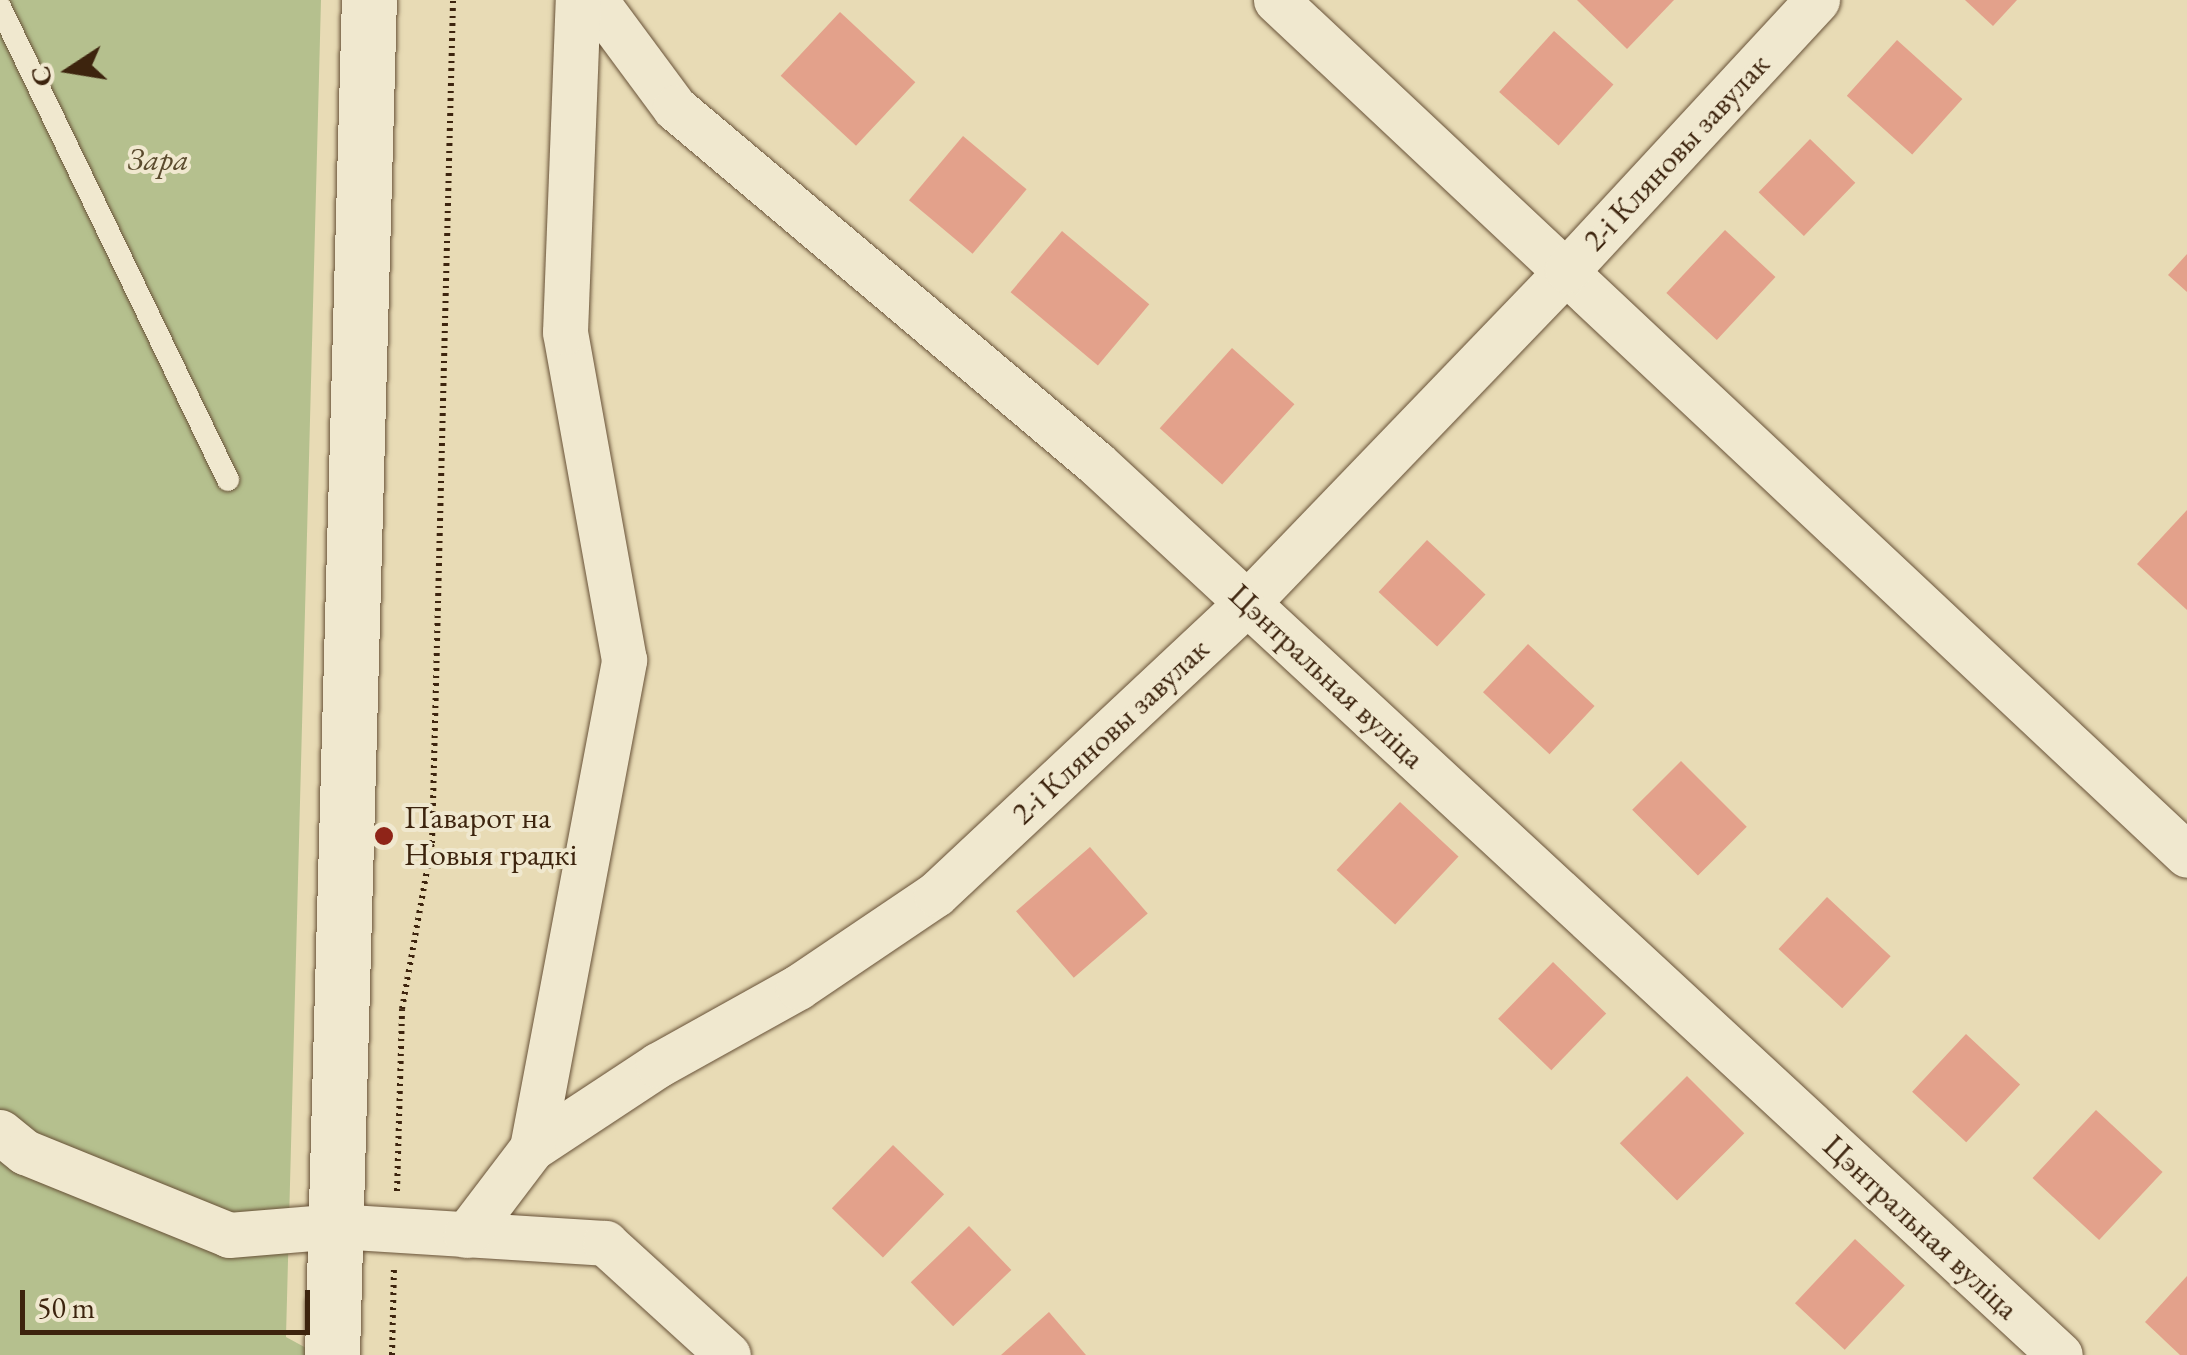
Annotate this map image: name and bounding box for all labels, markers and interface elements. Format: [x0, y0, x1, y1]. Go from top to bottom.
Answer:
north arrow [20, 20, 120, 120]
street label: 2-і Кляновы завулак [1575, 45, 1777, 259]
text: С [21, 63, 60, 90]
park label: Зара [127, 140, 189, 178]
street label: Цэнтральная вуліца [1221, 576, 1433, 776]
street label: 2-і Кляновы завулак [1003, 630, 1217, 832]
place label: Паварот на Новыя градкі [404, 799, 577, 874]
marker: Паварот на Новыя градкі [373, 825, 395, 847]
street label: Цэнтральная вуліца [1815, 1127, 2027, 1327]
scale bar [25, 1270, 315, 1332]
text: 50 m [37, 1288, 95, 1327]

